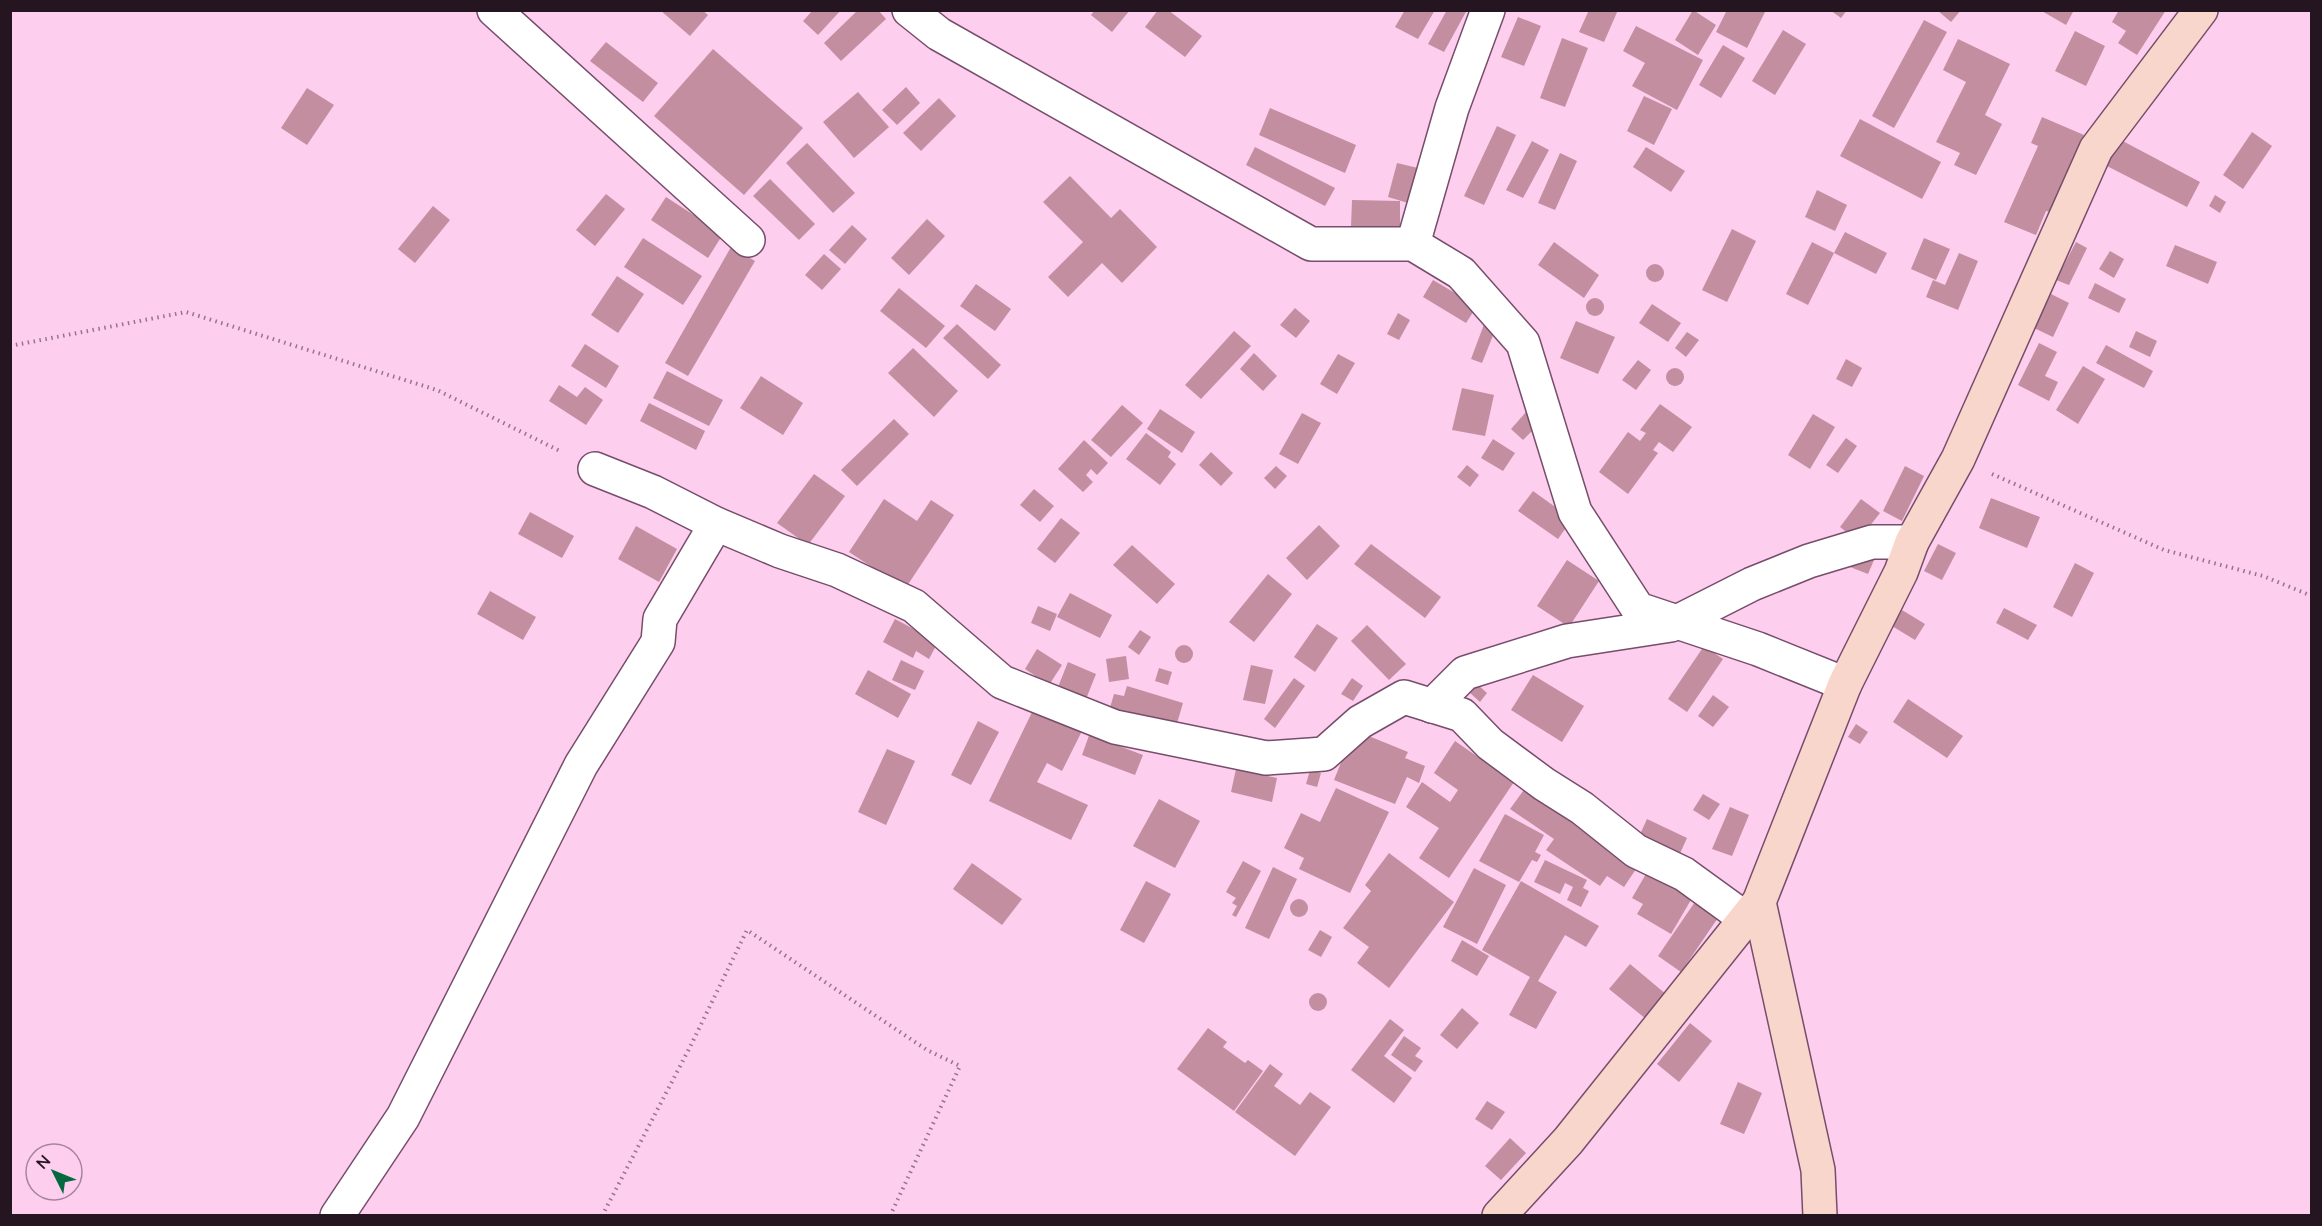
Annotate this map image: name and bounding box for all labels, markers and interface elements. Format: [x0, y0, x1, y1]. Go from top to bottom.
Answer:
north arrow [24, 1142, 84, 1202]
text: N [32, 1151, 54, 1173]

